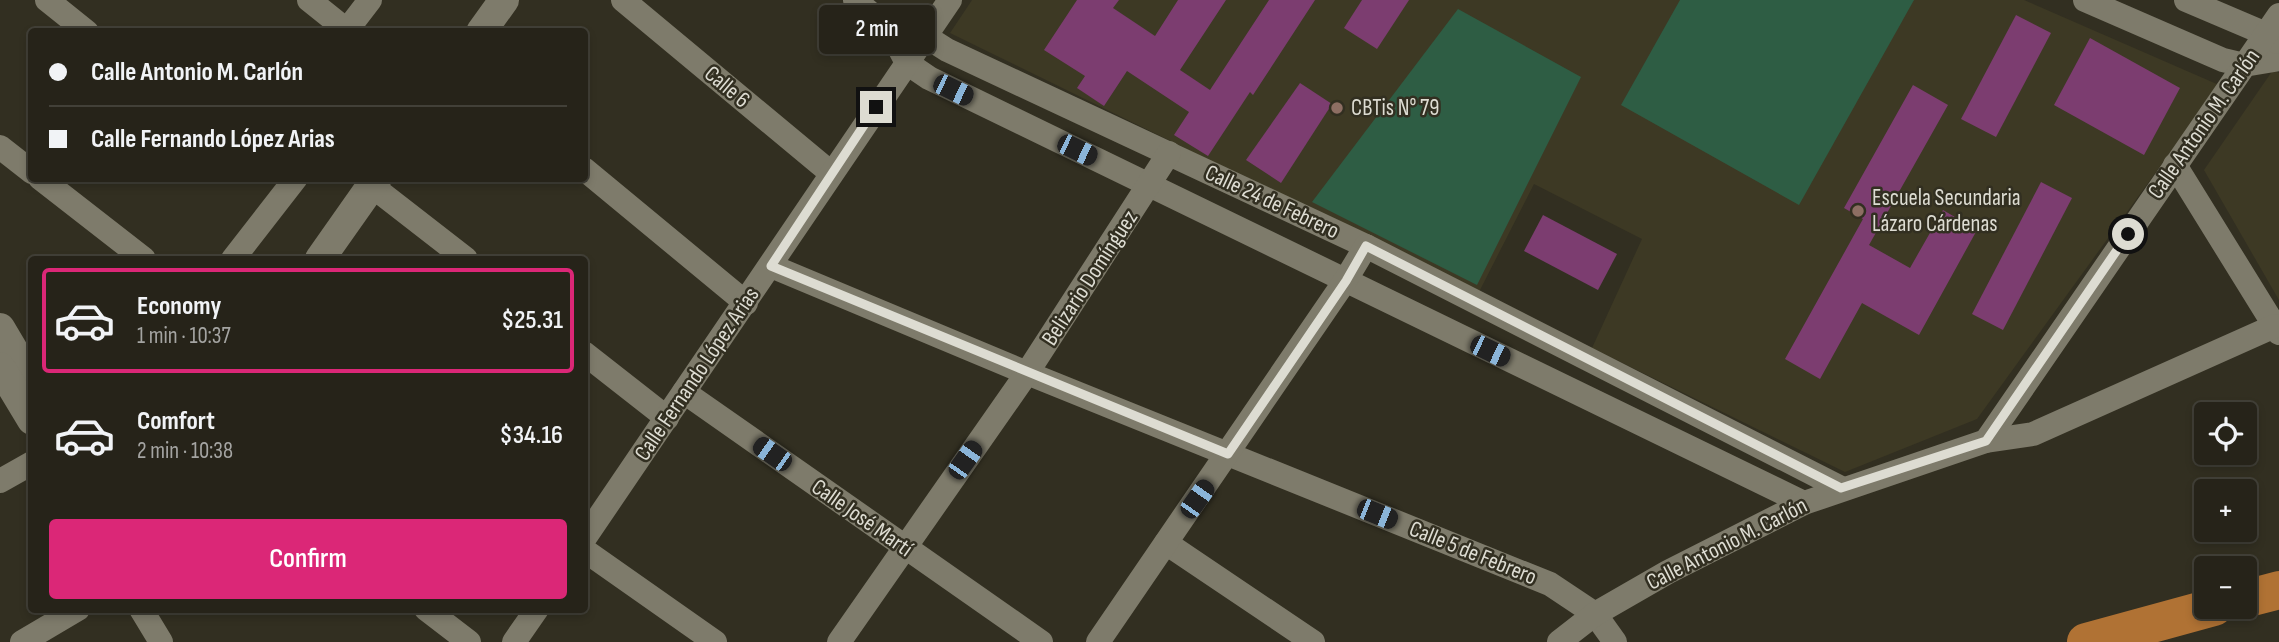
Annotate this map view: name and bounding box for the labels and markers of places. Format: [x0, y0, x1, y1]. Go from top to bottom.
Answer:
place label: CBTis N° 79 [1351, 94, 1439, 122]
marker: CBTis N° 79 [1329, 100, 1345, 116]
place label: Escuela Secundaria Lázaro Cárdenas [1872, 184, 2021, 238]
marker: Escuela Secundaria Lázaro Cárdenas [1850, 203, 1866, 219]

